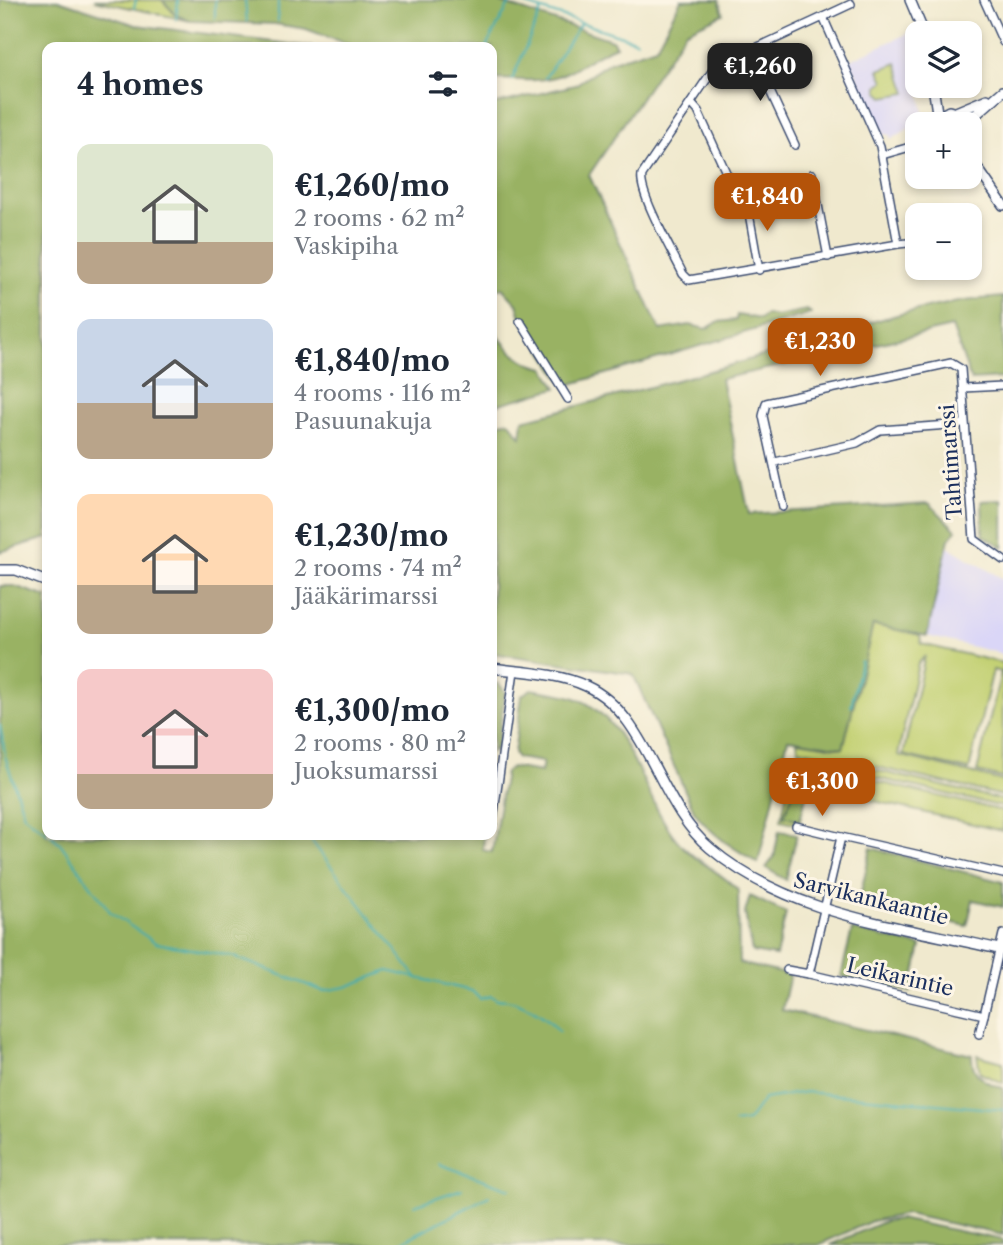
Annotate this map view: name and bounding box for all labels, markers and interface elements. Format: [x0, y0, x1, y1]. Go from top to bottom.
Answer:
map controls [905, 21, 982, 280]
button: layers [905, 21, 982, 98]
pin: €1,260 [703, 43, 817, 103]
text: €1,260 [723, 52, 797, 80]
icon: filters [424, 65, 462, 103]
text: 4 homes [77, 66, 204, 103]
button: + [905, 112, 982, 189]
text: €1,260/mo [294, 167, 449, 204]
icon: home [133, 172, 217, 256]
pin: €1,840 [710, 174, 824, 233]
text: €1,840 [730, 182, 804, 210]
button: − [905, 203, 982, 280]
text: 2 rooms · 62 m² [294, 204, 465, 232]
text: Vaskipiha [294, 232, 399, 260]
pin: €1,230 [763, 318, 877, 378]
text: €1,230 [784, 327, 856, 355]
text: €1,840/mo [294, 342, 450, 379]
icon: home [133, 347, 217, 431]
text: 4 rooms · 116 m² [294, 379, 471, 407]
street label: Tahtimarssi [934, 403, 967, 521]
text: Pasuunakuja [294, 407, 432, 435]
text: €1,230/mo [294, 517, 448, 554]
icon: home [133, 522, 217, 606]
text: 2 rooms · 74 m² [294, 554, 462, 582]
text: Jääkärimarssi [294, 582, 438, 610]
text: €1,300/mo [294, 692, 450, 729]
icon: home [133, 697, 217, 781]
text: 2 rooms · 80 m² [294, 729, 466, 757]
text: Juoksumarssi [294, 757, 438, 785]
pin: €1,300 [765, 758, 879, 818]
text: €1,300 [785, 767, 859, 795]
street label: Sarvikankaantie [791, 867, 951, 930]
street label: Leikarintie [844, 952, 956, 1001]

